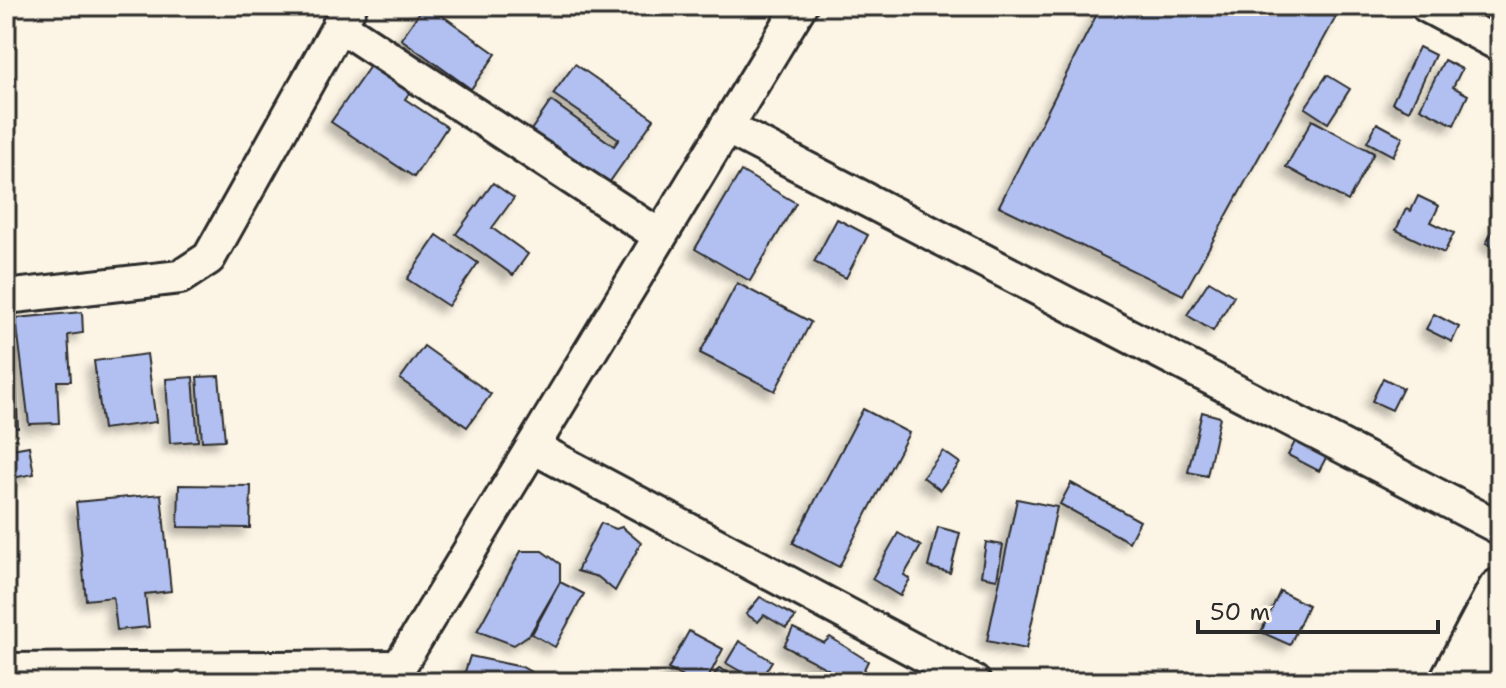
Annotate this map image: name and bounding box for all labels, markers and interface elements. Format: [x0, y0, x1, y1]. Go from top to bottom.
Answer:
scale bar [1198, 584, 1438, 634]
text: 50 m [1210, 596, 1270, 628]

